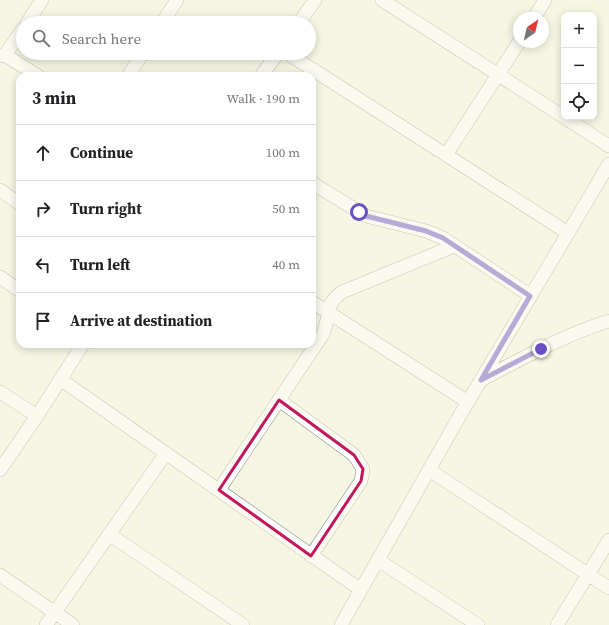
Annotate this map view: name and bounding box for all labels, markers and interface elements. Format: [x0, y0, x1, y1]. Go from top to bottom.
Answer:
north arrow [513, 12, 549, 48]
map controls [561, 12, 597, 120]
button: + [561, 12, 597, 48]
search box [16, 16, 316, 60]
icon: search [30, 27, 52, 49]
text: Search here [62, 28, 141, 49]
button: − [561, 48, 597, 84]
button: locate [561, 84, 597, 120]
text: 3 min [32, 86, 76, 110]
text: Walk · 190 m [227, 90, 300, 107]
icon: ahead [32, 142, 54, 164]
text: Continue [70, 142, 133, 163]
text: 100 m [266, 144, 300, 161]
icon: right [32, 198, 54, 220]
text: Turn right [70, 198, 142, 219]
text: 50 m [272, 200, 300, 217]
route start [350, 203, 368, 221]
icon: left [32, 254, 54, 276]
text: Turn left [70, 254, 130, 275]
text: 40 m [272, 256, 300, 273]
icon: arrive [32, 310, 54, 332]
text: Arrive at destination [70, 310, 212, 331]
route end [532, 340, 550, 358]

